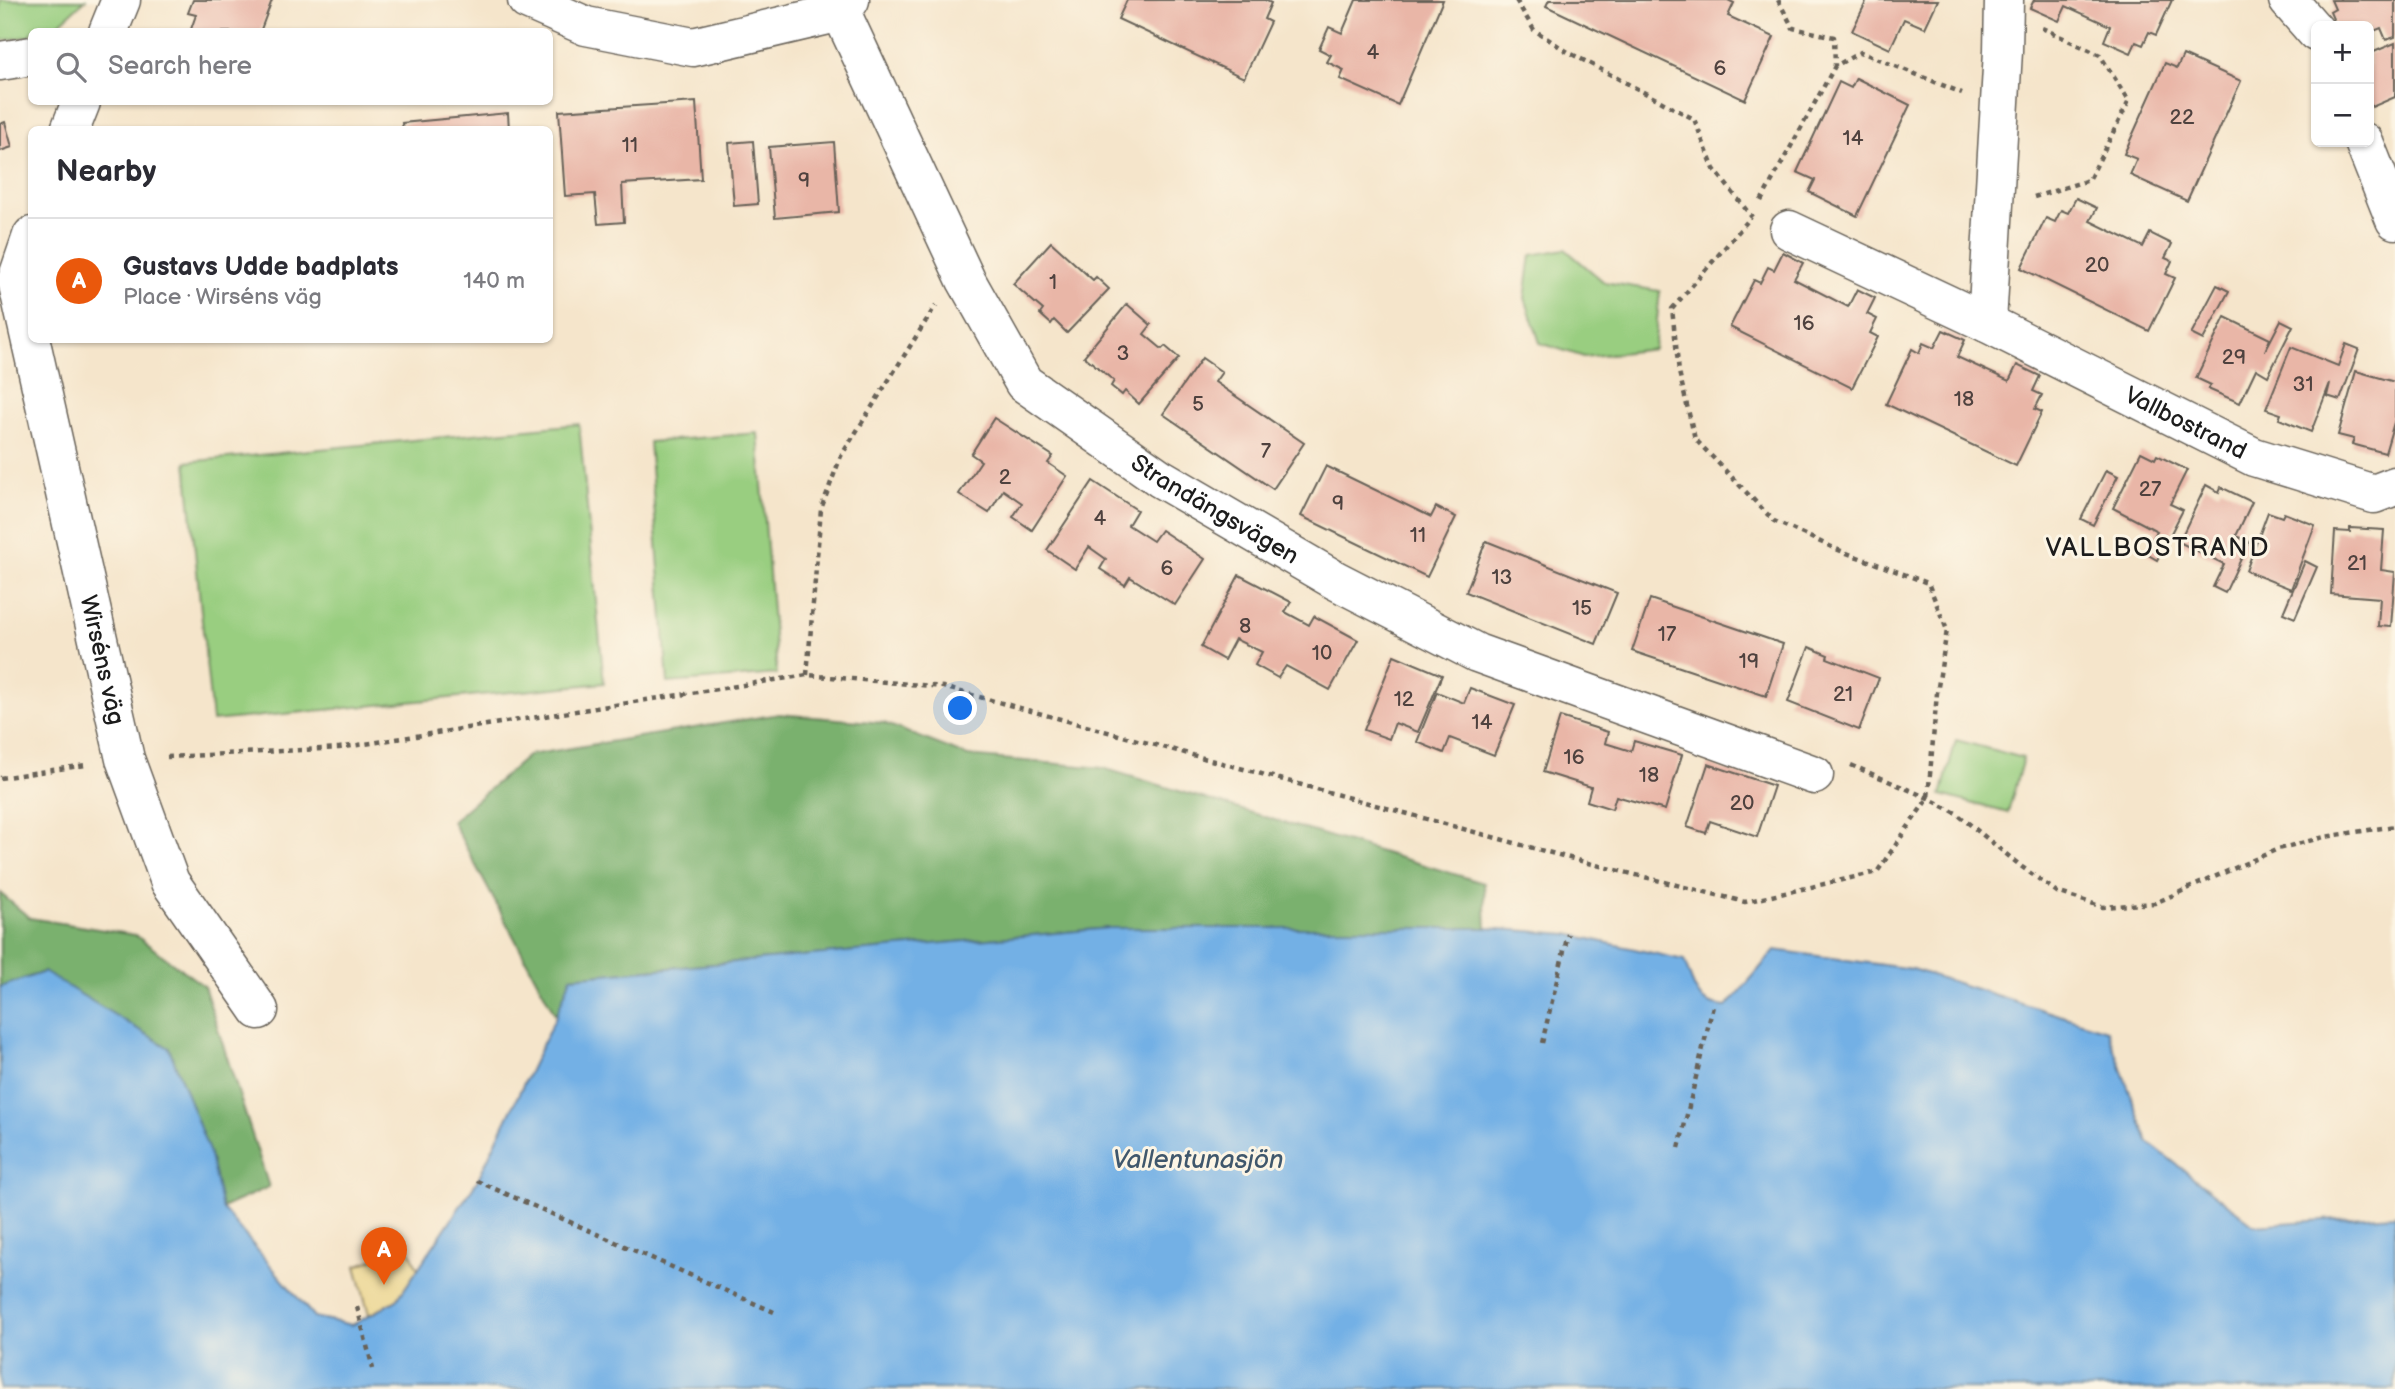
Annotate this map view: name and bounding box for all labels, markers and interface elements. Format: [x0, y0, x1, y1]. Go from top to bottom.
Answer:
map controls [2311, 21, 2374, 147]
button: + [2311, 21, 2374, 84]
search box [28, 28, 553, 105]
house number: 4 [1367, 40, 1380, 65]
icon: search [52, 48, 90, 86]
text: Search here [108, 51, 252, 82]
house number: 6 [1714, 56, 1727, 81]
button: − [2311, 84, 2374, 147]
house number: 22 [2170, 105, 2195, 130]
house number: 14 [1843, 126, 1864, 151]
house number: 11 [622, 133, 638, 158]
text: Nearby [56, 154, 156, 190]
house number: 9 [798, 168, 810, 193]
text: Gustavs Udde badplats [123, 252, 399, 283]
house number: 20 [2085, 253, 2109, 278]
text: A [72, 267, 86, 295]
text: 140 m [463, 267, 525, 295]
house number: 1 [1049, 270, 1057, 295]
text: Place · Wirséns väg [123, 283, 322, 311]
house number: 16 [1794, 311, 1815, 336]
house number: 3 [1117, 341, 1129, 366]
house number: 29 [2222, 345, 2246, 370]
house number: 31 [2292, 372, 2314, 397]
street label: Vallbostrand [2120, 381, 2252, 466]
house number: 18 [1954, 387, 1974, 412]
house number: 5 [1192, 392, 1204, 417]
house number: 7 [1261, 439, 1272, 464]
street label: Strandängsvägen [1125, 448, 1304, 571]
house number: 2 [999, 465, 1012, 490]
house number: 27 [2139, 477, 2162, 502]
house number: 9 [1332, 491, 1344, 516]
house number: 4 [1094, 506, 1107, 531]
house number: 11 [1410, 523, 1426, 548]
district label: VALLBOSTRAND [2045, 533, 2271, 564]
house number: 21 [2347, 551, 2367, 576]
house number: 6 [1161, 556, 1174, 581]
house number: 13 [1491, 565, 1513, 590]
street label: Wirséns väg [74, 592, 131, 728]
house number: 15 [1572, 596, 1592, 621]
house number: 8 [1239, 614, 1251, 639]
house number: 17 [1658, 622, 1677, 647]
house number: 10 [1312, 641, 1332, 666]
house number: 19 [1739, 649, 1759, 674]
house number: 21 [1833, 682, 1853, 707]
house number: 12 [1394, 687, 1415, 712]
your location [943, 691, 977, 725]
house number: 14 [1472, 710, 1493, 735]
house number: 16 [1564, 745, 1585, 770]
house number: 18 [1639, 763, 1659, 788]
house number: 20 [1730, 791, 1754, 816]
water label: Vallentunasjön [1112, 1145, 1284, 1176]
pin: A [361, 1227, 407, 1285]

